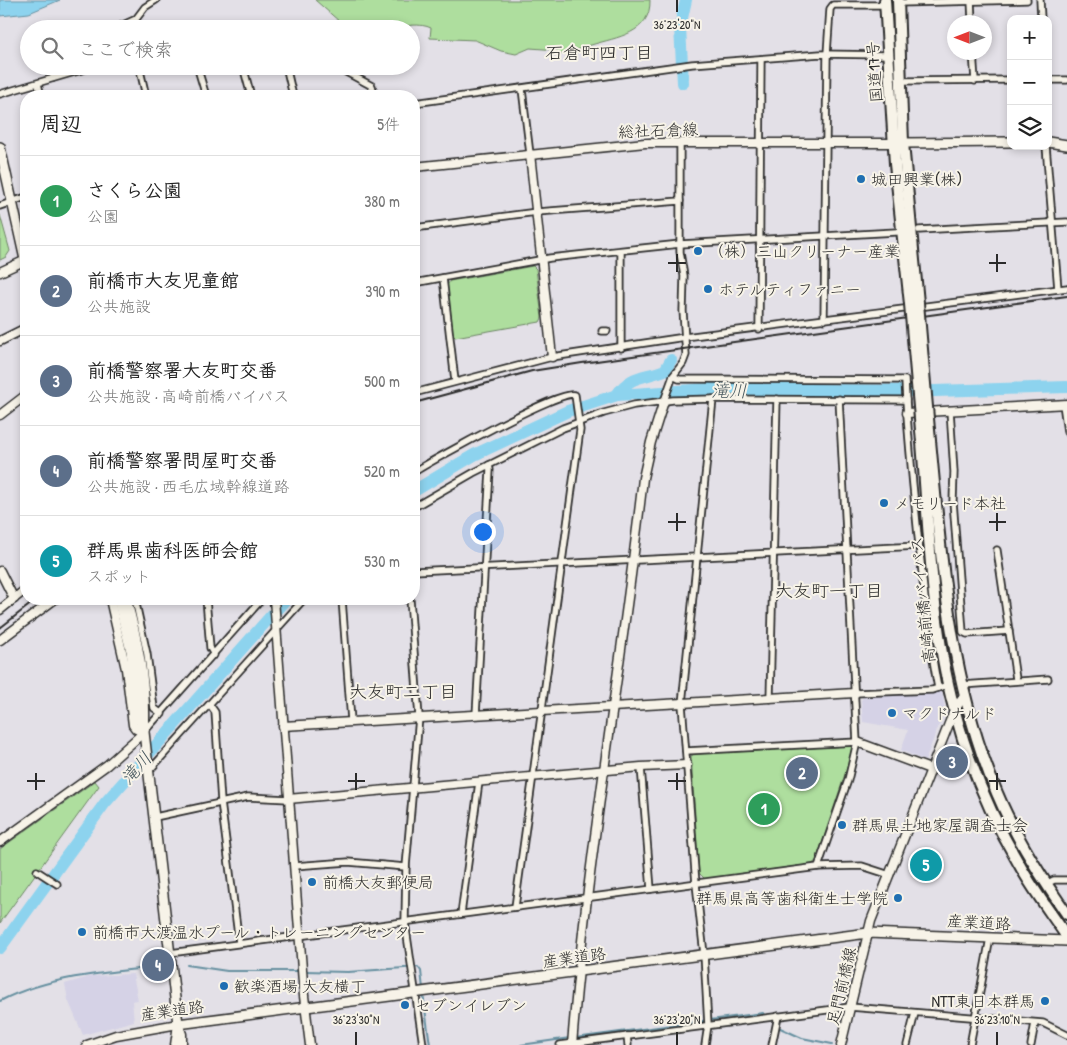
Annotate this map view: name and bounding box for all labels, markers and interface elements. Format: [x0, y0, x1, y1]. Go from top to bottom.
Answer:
north arrow [947, 15, 992, 60]
map controls [1007, 15, 1052, 150]
button: + [1007, 15, 1052, 60]
text: 36°23'20"N [654, 16, 700, 33]
search box [20, 20, 420, 75]
icon: search [38, 34, 66, 62]
text: ここで検索 [78, 36, 173, 62]
district label: 石倉町四丁目 [545, 40, 653, 65]
street label: 国道17号 [861, 40, 887, 104]
button: − [1007, 60, 1052, 105]
button: layers [1007, 105, 1052, 150]
text: 周辺 [40, 109, 82, 138]
text: 5件 [377, 113, 400, 135]
street label: 総社石倉線 [618, 118, 698, 142]
place label: 城田興業(株) [871, 168, 962, 190]
marker: 城田興業(株) [855, 173, 867, 185]
text: さくら公園 [87, 177, 182, 203]
text: 1 [53, 190, 59, 212]
text: 380 m [364, 190, 400, 212]
text: 公園 [87, 205, 119, 227]
place label: （株）三山クリーナー産業 [708, 240, 900, 262]
marker: （株）三山クリーナー産業 [692, 245, 704, 257]
text: 前橋市大友児童館 [87, 267, 239, 293]
place label: ホテルティファニー [718, 278, 861, 300]
text: 2 [52, 280, 60, 302]
text: 390 m [365, 280, 400, 302]
marker: ホテルティファニー [702, 283, 714, 295]
text: 公共施設 [87, 295, 151, 317]
text: 前橋警察署大友町交番 [87, 357, 277, 383]
text: 3 [52, 370, 60, 392]
text: 500 m [364, 370, 400, 392]
water label: 滝川 [711, 378, 747, 403]
text: 公共施設 · 高崎前橋バイパス [87, 385, 289, 407]
text: 前橋警察署問屋町交番 [87, 447, 277, 473]
text: 4 [53, 460, 59, 482]
text: 520 m [364, 460, 400, 482]
text: 公共施設 · 西毛広域幹線道路 [87, 475, 290, 497]
place label: メモリード本社 [894, 492, 1006, 514]
marker: メモリード本社 [878, 497, 890, 509]
your location [470, 519, 496, 545]
street label: 高崎前橋バイパス [904, 535, 940, 665]
text: 群馬県歯科医師会館 [87, 537, 258, 563]
text: 5 [53, 550, 59, 572]
text: 530 m [364, 550, 400, 572]
text: スポット [87, 565, 151, 587]
district label: 大友町一丁目 [775, 578, 883, 603]
district label: 大友町二丁目 [349, 679, 457, 704]
place label: マクドナルド [902, 702, 997, 724]
marker: マクドナルド [886, 707, 898, 719]
pin: 3 [936, 743, 968, 781]
water label: 滝川 [115, 746, 157, 790]
pin: 2 [786, 754, 818, 792]
pin: 1 [748, 790, 780, 828]
place label: 群馬県土地家屋調査士会 [852, 814, 1028, 836]
marker: 群馬県土地家屋調査士会 [836, 819, 848, 831]
pin: 5 [910, 846, 942, 884]
place label: 前橋大友郵便局 [322, 871, 434, 893]
marker: 前橋大友郵便局 [306, 876, 318, 888]
place label: 群馬県高等歯科衛生士学院 [696, 887, 888, 909]
marker: 群馬県高等歯科衛生士学院 [892, 892, 904, 904]
street label: 産業道路 [946, 909, 1012, 935]
place label: 前橋市大渡温水プール・トレーニングセンター [92, 921, 426, 943]
marker: 前橋市大渡温水プール・トレーニングセンター [76, 926, 88, 938]
street label: 産業道路 [541, 942, 607, 972]
street label: 足門前橋線 [821, 945, 861, 1027]
pin: 4 [142, 946, 174, 984]
place label: 歓楽酒場 大友横丁 [234, 975, 366, 997]
marker: 歓楽酒場 大友横丁 [218, 980, 230, 992]
place label: NTT東日本群馬 [932, 990, 1035, 1012]
place label: セブンイレブン [415, 994, 527, 1016]
street label: 産業道路 [139, 995, 205, 1025]
marker: NTT東日本群馬 [1039, 995, 1051, 1007]
marker: セブンイレブン [399, 999, 411, 1011]
text: 36°23'30"N [333, 1011, 379, 1028]
text: 36°23'20"N [654, 1011, 700, 1028]
text: 36°23'10"N [974, 1011, 1020, 1028]

